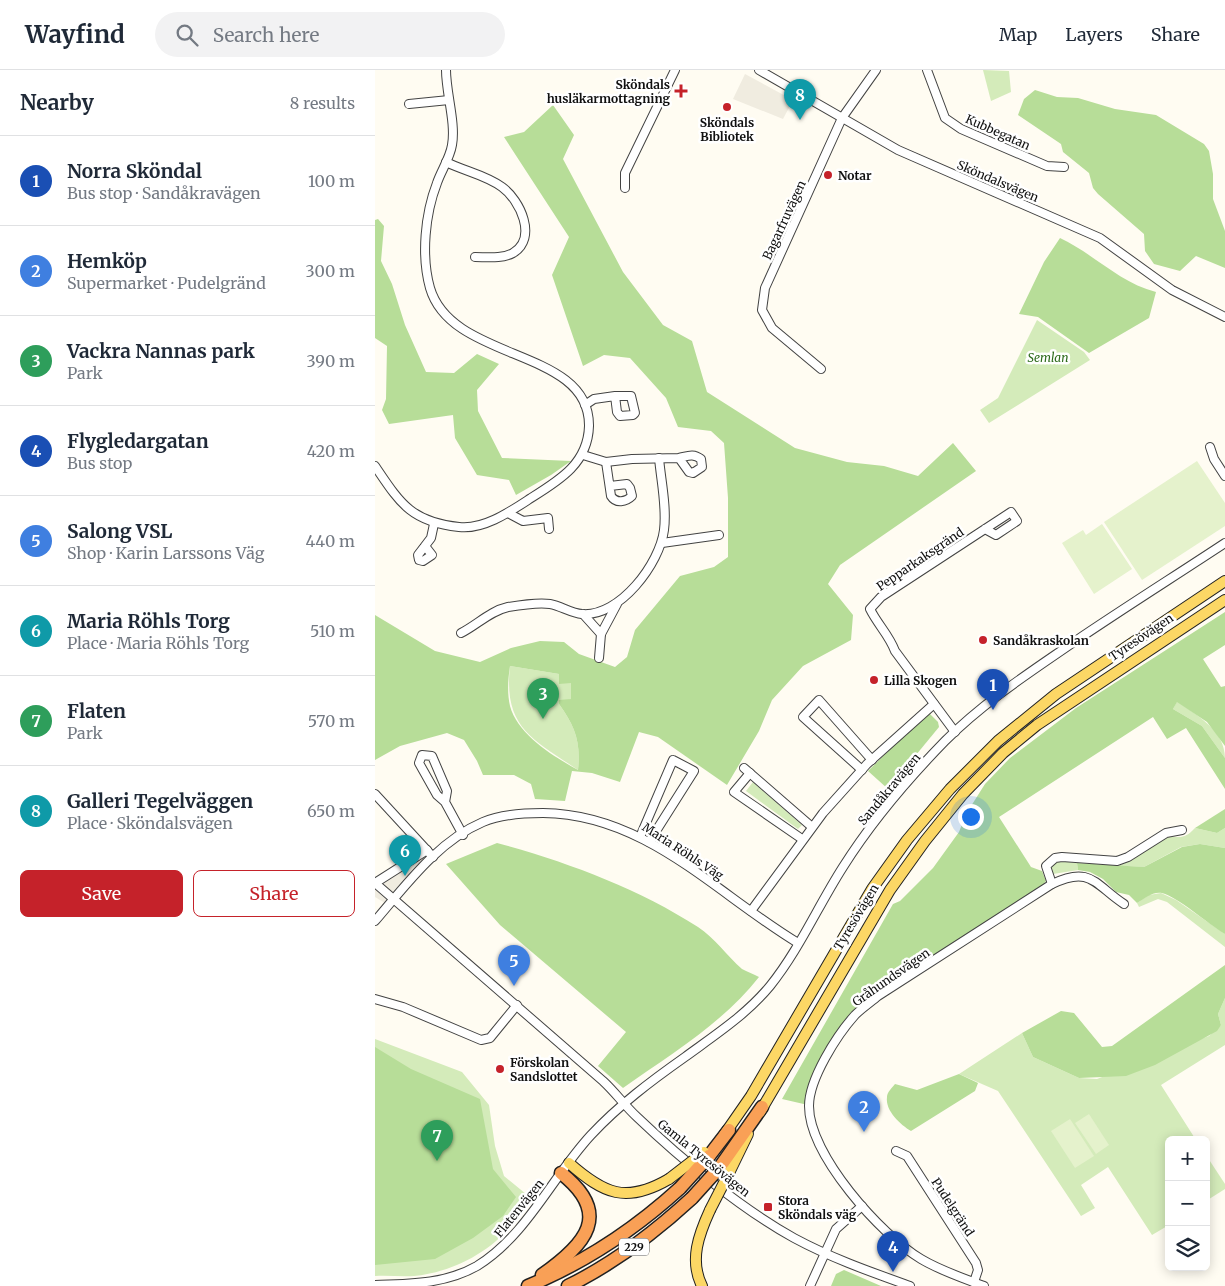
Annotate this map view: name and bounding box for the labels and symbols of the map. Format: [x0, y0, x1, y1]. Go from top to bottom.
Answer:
place label: Sköndals husläkarmottagning [547, 77, 670, 106]
pin: 8 [784, 79, 816, 120]
marker: Sköndals husläkarmottagning [674, 84, 688, 98]
marker: Sköndals Bibliotek [721, 101, 733, 113]
street label: Kubbegatan [963, 111, 1033, 153]
place label: Sköndals Bibliotek [700, 115, 754, 144]
street label: Sköndalsvägen [955, 157, 1041, 205]
place label: Notar [838, 168, 872, 183]
marker: Notar [822, 169, 834, 181]
street label: Bagarfruvägen [759, 178, 809, 262]
park label: Semlan [1028, 350, 1068, 365]
street label: Pepparkaksgränd [874, 524, 966, 594]
street label: Tyresövägen [1106, 610, 1176, 664]
place label: Sandåkraskolan [993, 633, 1089, 648]
marker: Sandåkraskolan [977, 634, 989, 646]
pin: 1 [977, 669, 1009, 710]
place label: Lilla Skogen [884, 673, 957, 688]
marker: Lilla Skogen [868, 674, 880, 686]
pin: 3 [527, 678, 559, 719]
street label: Sandåkravägen [855, 750, 923, 828]
your location [958, 804, 984, 830]
street label: Maria Röhls Väg [640, 819, 727, 883]
pin: 6 [389, 835, 421, 876]
street label: Tyresövägen [830, 881, 882, 953]
pin: 5 [498, 945, 530, 986]
street label: Gråhundsvägen [849, 945, 933, 1009]
place label: Förskolan Sandslottet [510, 1055, 578, 1084]
marker: Förskolan Sandslottet [494, 1063, 506, 1075]
pin: 2 [848, 1091, 880, 1132]
street label: Gamla Tyresövägen [655, 1116, 753, 1200]
pin: 7 [421, 1120, 453, 1161]
street label: Pudelgränd [929, 1175, 977, 1239]
street label: Flatenvägen [491, 1176, 547, 1240]
place label: Stora Sköndals väg [778, 1193, 857, 1222]
marker: Stora Sköndals väg [762, 1201, 774, 1213]
pin: 4 [877, 1231, 909, 1272]
road number: 229 [619, 1238, 649, 1256]

